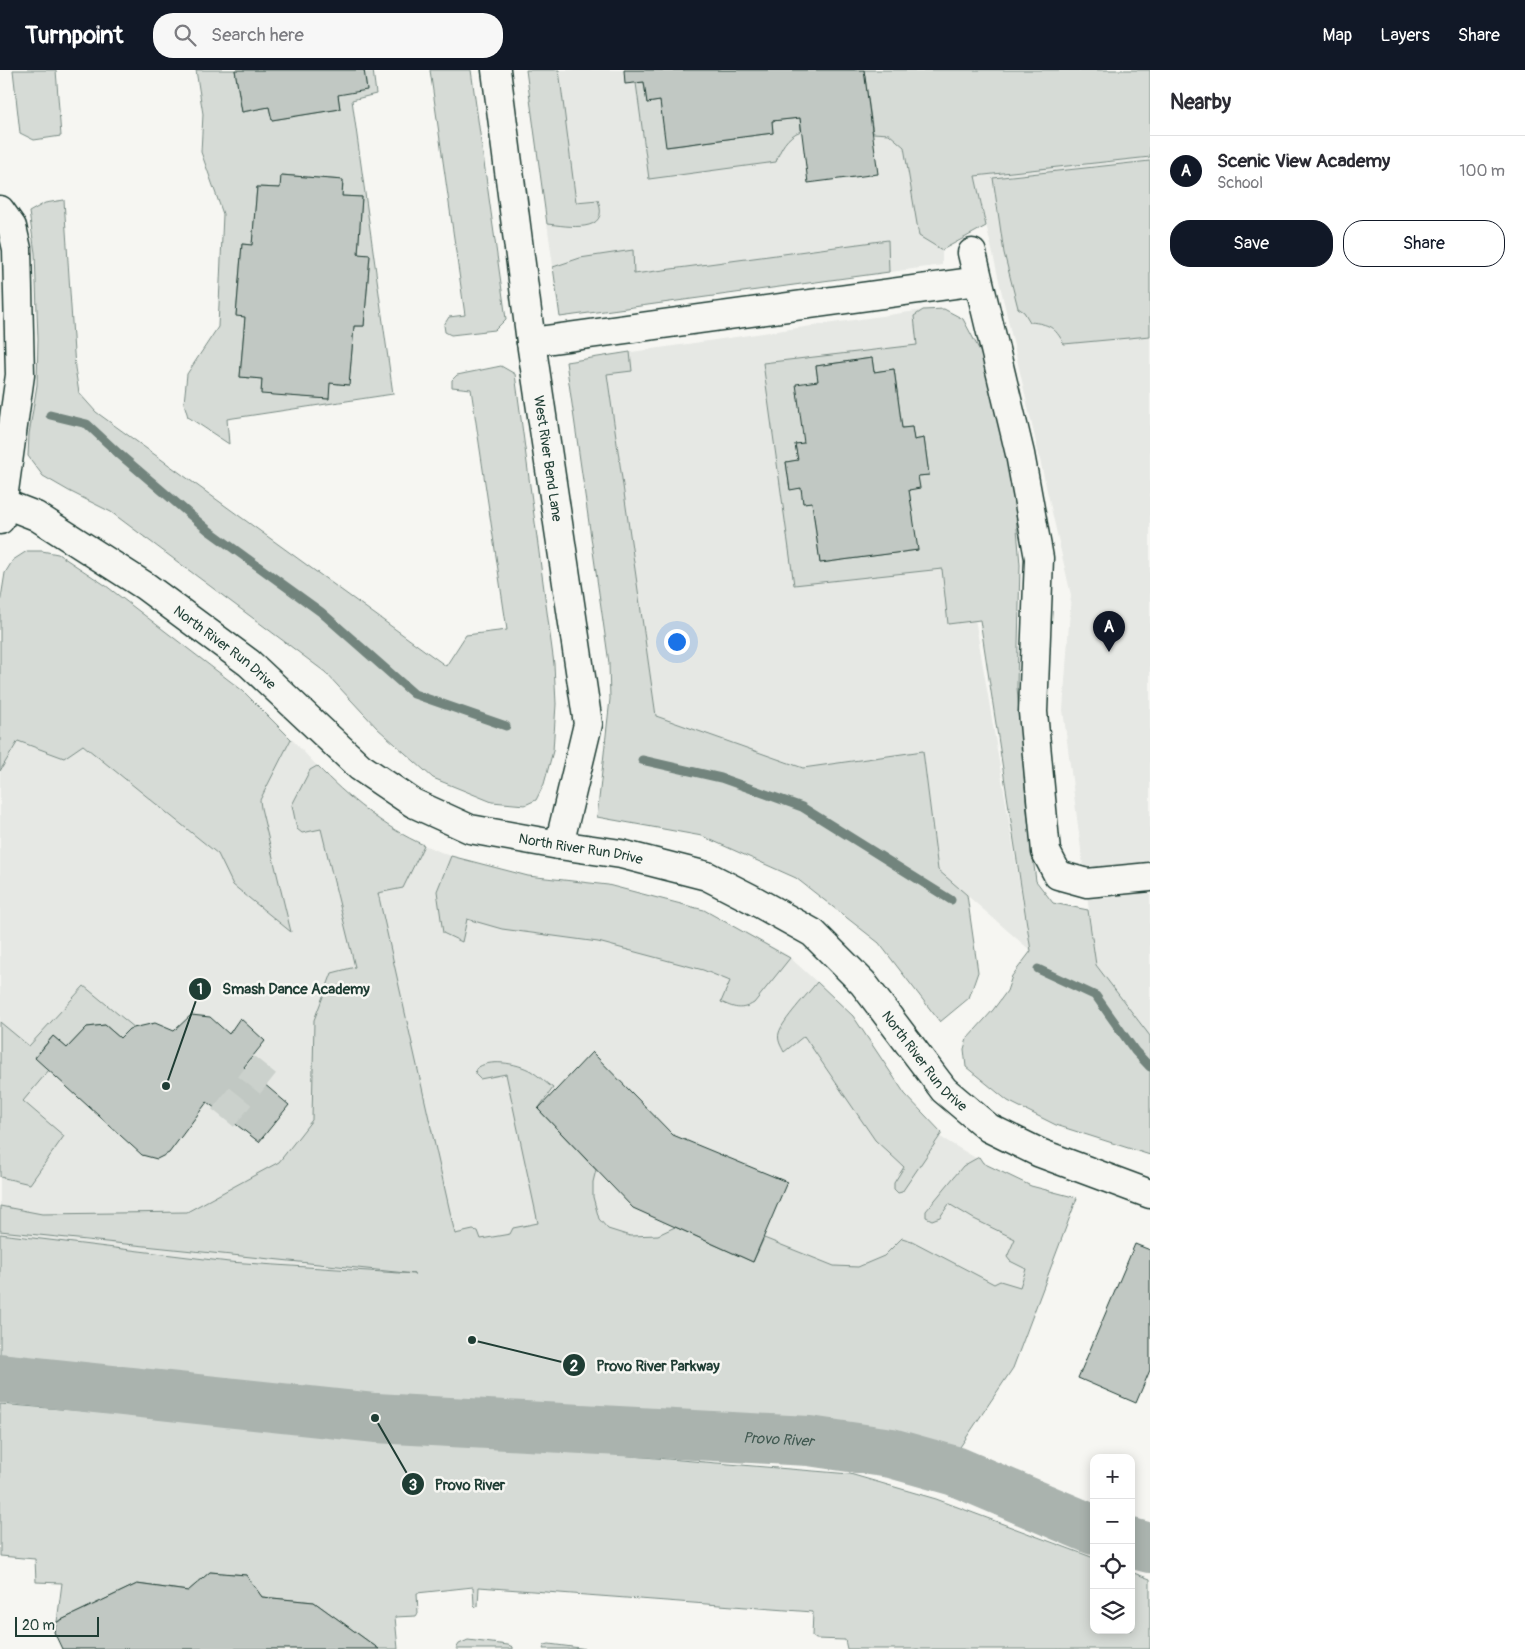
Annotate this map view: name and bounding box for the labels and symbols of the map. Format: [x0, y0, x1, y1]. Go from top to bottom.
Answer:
street label: West River Bend Lane [530, 394, 566, 523]
street label: North River Run Drive [170, 602, 280, 693]
pin: A [1093, 611, 1125, 652]
your location [664, 629, 690, 655]
street label: North River Run Drive [517, 830, 645, 868]
callout: Smash Dance Academy [187, 974, 380, 1004]
text: 1 [197, 980, 203, 999]
text: Smash Dance Academy [222, 980, 370, 999]
street label: North River Run Drive [878, 1008, 971, 1115]
callout: Provo River Parkway [562, 1350, 730, 1380]
text: 2 [570, 1357, 578, 1376]
text: Provo River Parkway [596, 1357, 720, 1376]
water label: Provo River [743, 1429, 816, 1452]
callout: Provo River [400, 1469, 516, 1499]
text: 3 [409, 1476, 417, 1495]
text: Provo River [435, 1476, 506, 1495]
scale bar [15, 1614, 99, 1637]

